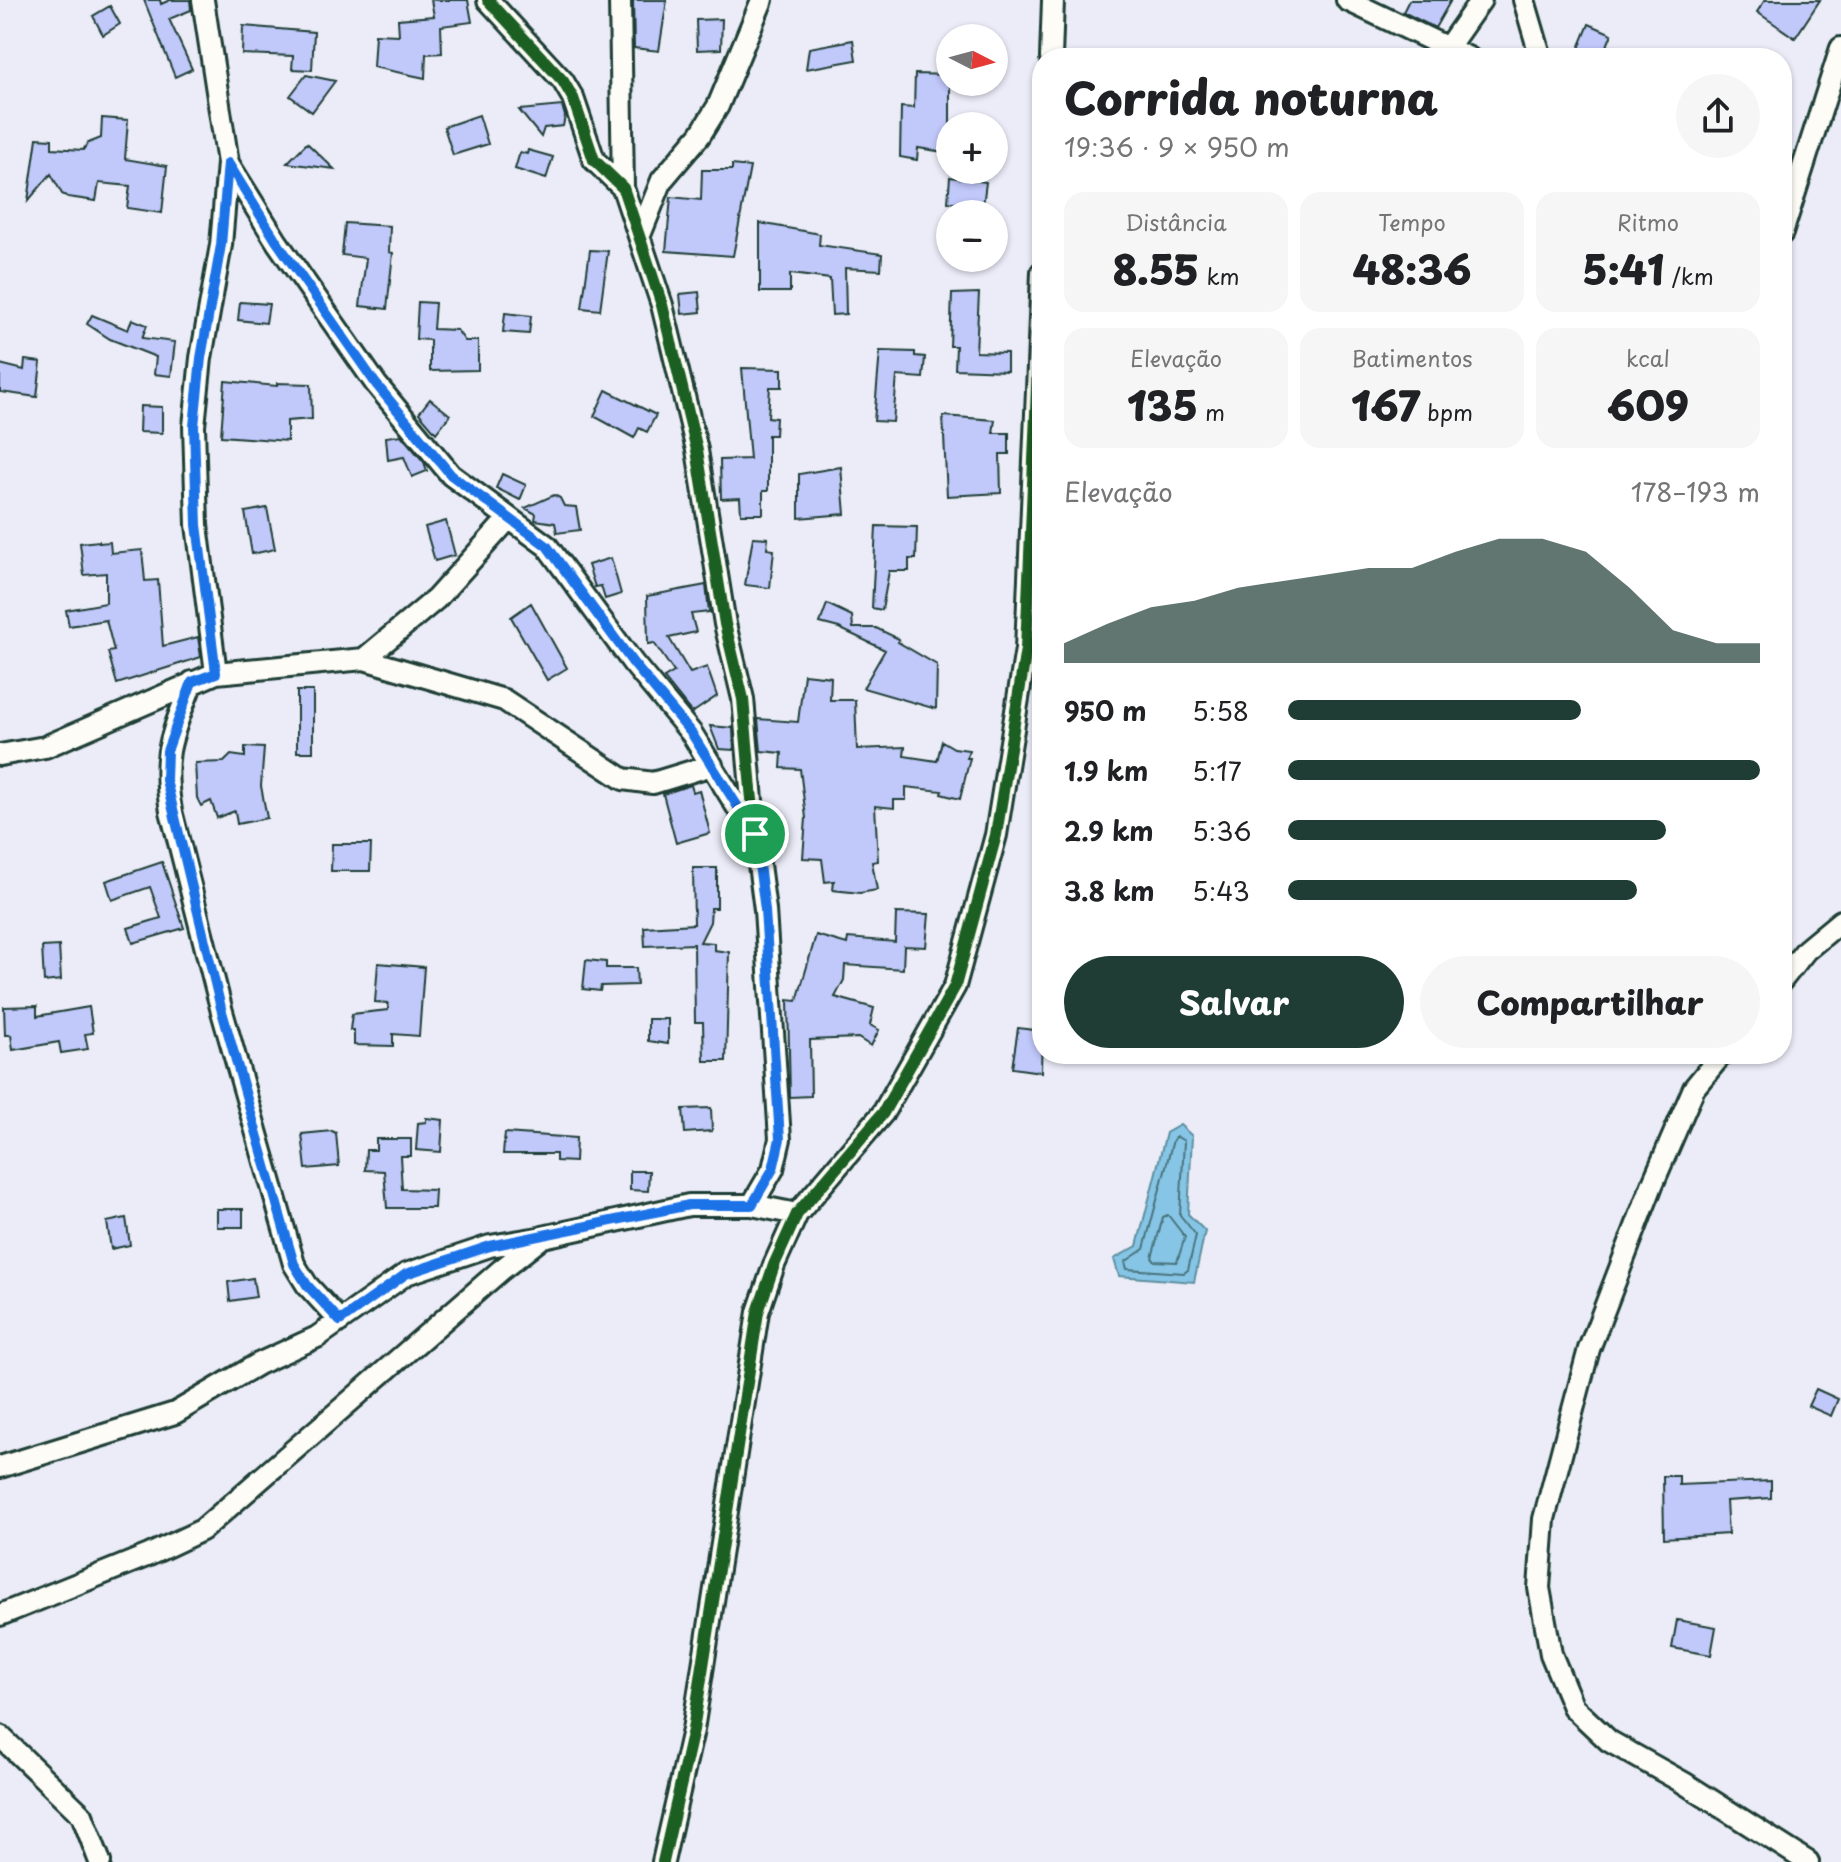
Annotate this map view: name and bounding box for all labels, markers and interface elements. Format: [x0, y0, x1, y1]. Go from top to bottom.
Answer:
north arrow [936, 24, 1008, 96]
map controls [936, 24, 1008, 272]
text: Corrida noturna [1064, 64, 1438, 130]
button: share [1676, 74, 1760, 158]
button: + [936, 112, 1008, 184]
text: 19:36 · 9 × 950 m [1064, 127, 1290, 166]
button: − [936, 200, 1008, 272]
text: Distância [1125, 205, 1227, 238]
text: Tempo [1378, 205, 1446, 238]
text: Ritmo [1617, 205, 1679, 238]
text: 8.55 [1112, 238, 1199, 299]
text: 48:36 [1352, 238, 1472, 299]
text: 5:41 [1582, 238, 1665, 299]
text: km [1199, 259, 1240, 292]
text: /km [1665, 259, 1714, 292]
text: Elevação [1130, 341, 1222, 374]
text: Batimentos [1352, 341, 1472, 374]
text: kcal [1626, 341, 1670, 374]
text: 135 [1127, 374, 1198, 435]
text: 167 [1351, 374, 1420, 435]
text: 609 [1607, 374, 1689, 435]
text: m [1198, 395, 1225, 428]
text: bpm [1420, 395, 1473, 428]
text: Elevação [1064, 472, 1173, 511]
text: 178–193 m [1631, 472, 1760, 511]
text: 950 m [1064, 691, 1146, 730]
text: 5:58 [1192, 691, 1249, 730]
text: 1.9 km [1064, 751, 1148, 790]
text: 5:17 [1192, 751, 1242, 790]
pin [721, 800, 789, 868]
text: 2.9 km [1064, 811, 1154, 850]
text: 5:36 [1192, 811, 1252, 850]
icon: arrive [733, 812, 777, 856]
text: 3.8 km [1064, 871, 1155, 910]
text: 5:43 [1192, 871, 1250, 910]
button: Salvar [1064, 956, 1404, 1048]
button: Compartilhar [1420, 956, 1760, 1048]

